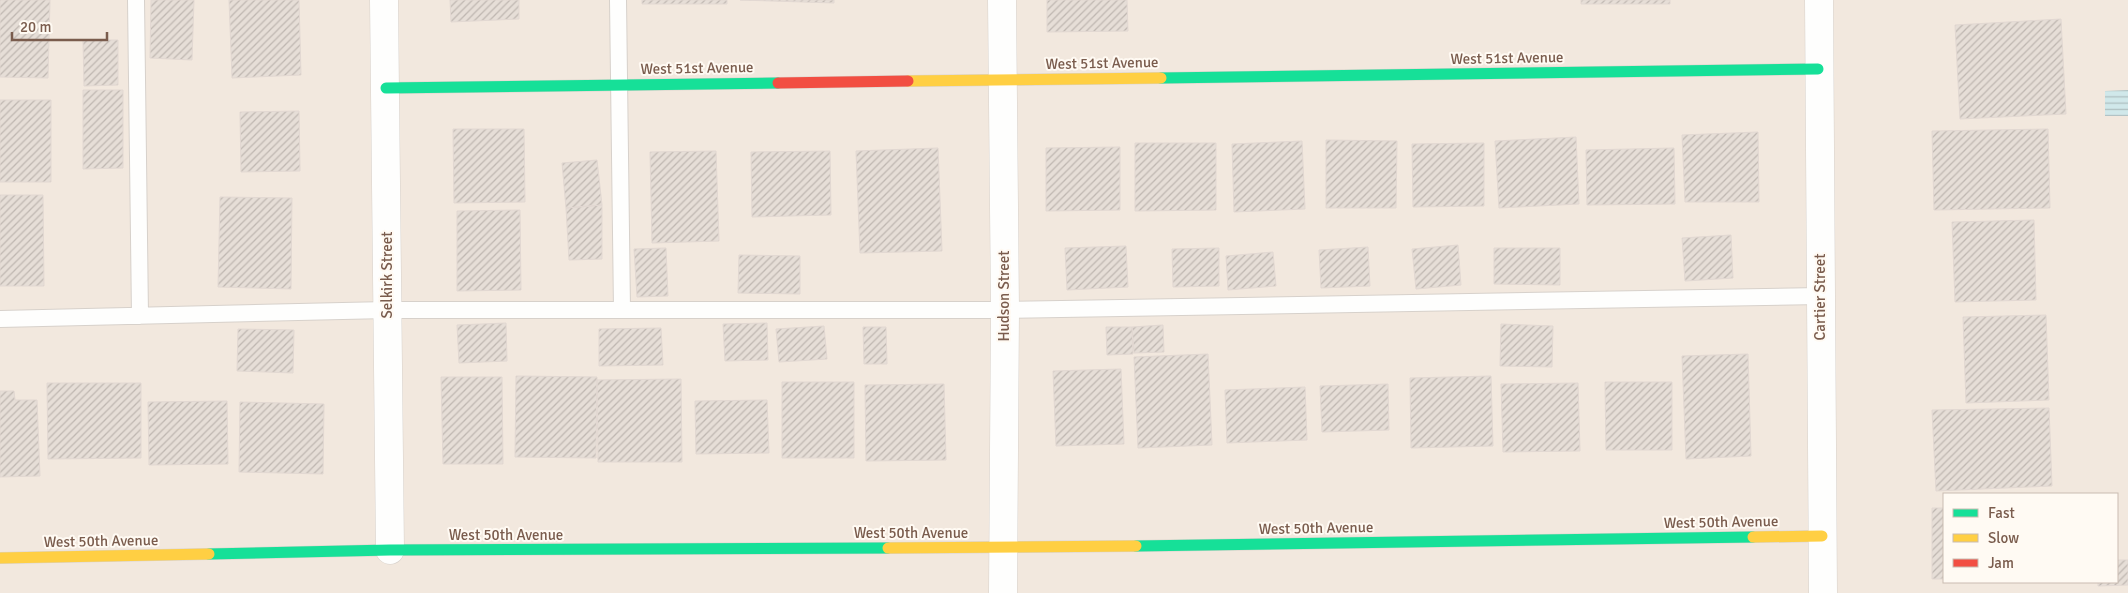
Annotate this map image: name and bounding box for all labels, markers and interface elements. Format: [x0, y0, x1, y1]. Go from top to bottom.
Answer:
scale bar [12, 10, 108, 42]
text: 20 m [20, 18, 51, 36]
street label: West 51st Avenue [1450, 48, 1564, 68]
street label: West 51st Avenue [1045, 53, 1159, 73]
street label: West 51st Avenue [640, 58, 754, 78]
street label: Selkirk Street [378, 231, 396, 319]
street label: Hudson Street [995, 250, 1013, 342]
street label: Cartier Street [1811, 253, 1829, 341]
legend [1943, 493, 2118, 583]
text: Fast [1988, 504, 2015, 522]
street label: West 50th Avenue [1664, 512, 1778, 532]
street label: West 50th Avenue [1259, 518, 1373, 538]
street label: West 50th Avenue [854, 524, 968, 542]
street label: West 50th Avenue [449, 526, 563, 544]
text: Slow [1988, 529, 2019, 547]
street label: West 50th Avenue [44, 531, 158, 551]
text: Jam [1988, 554, 2014, 572]

